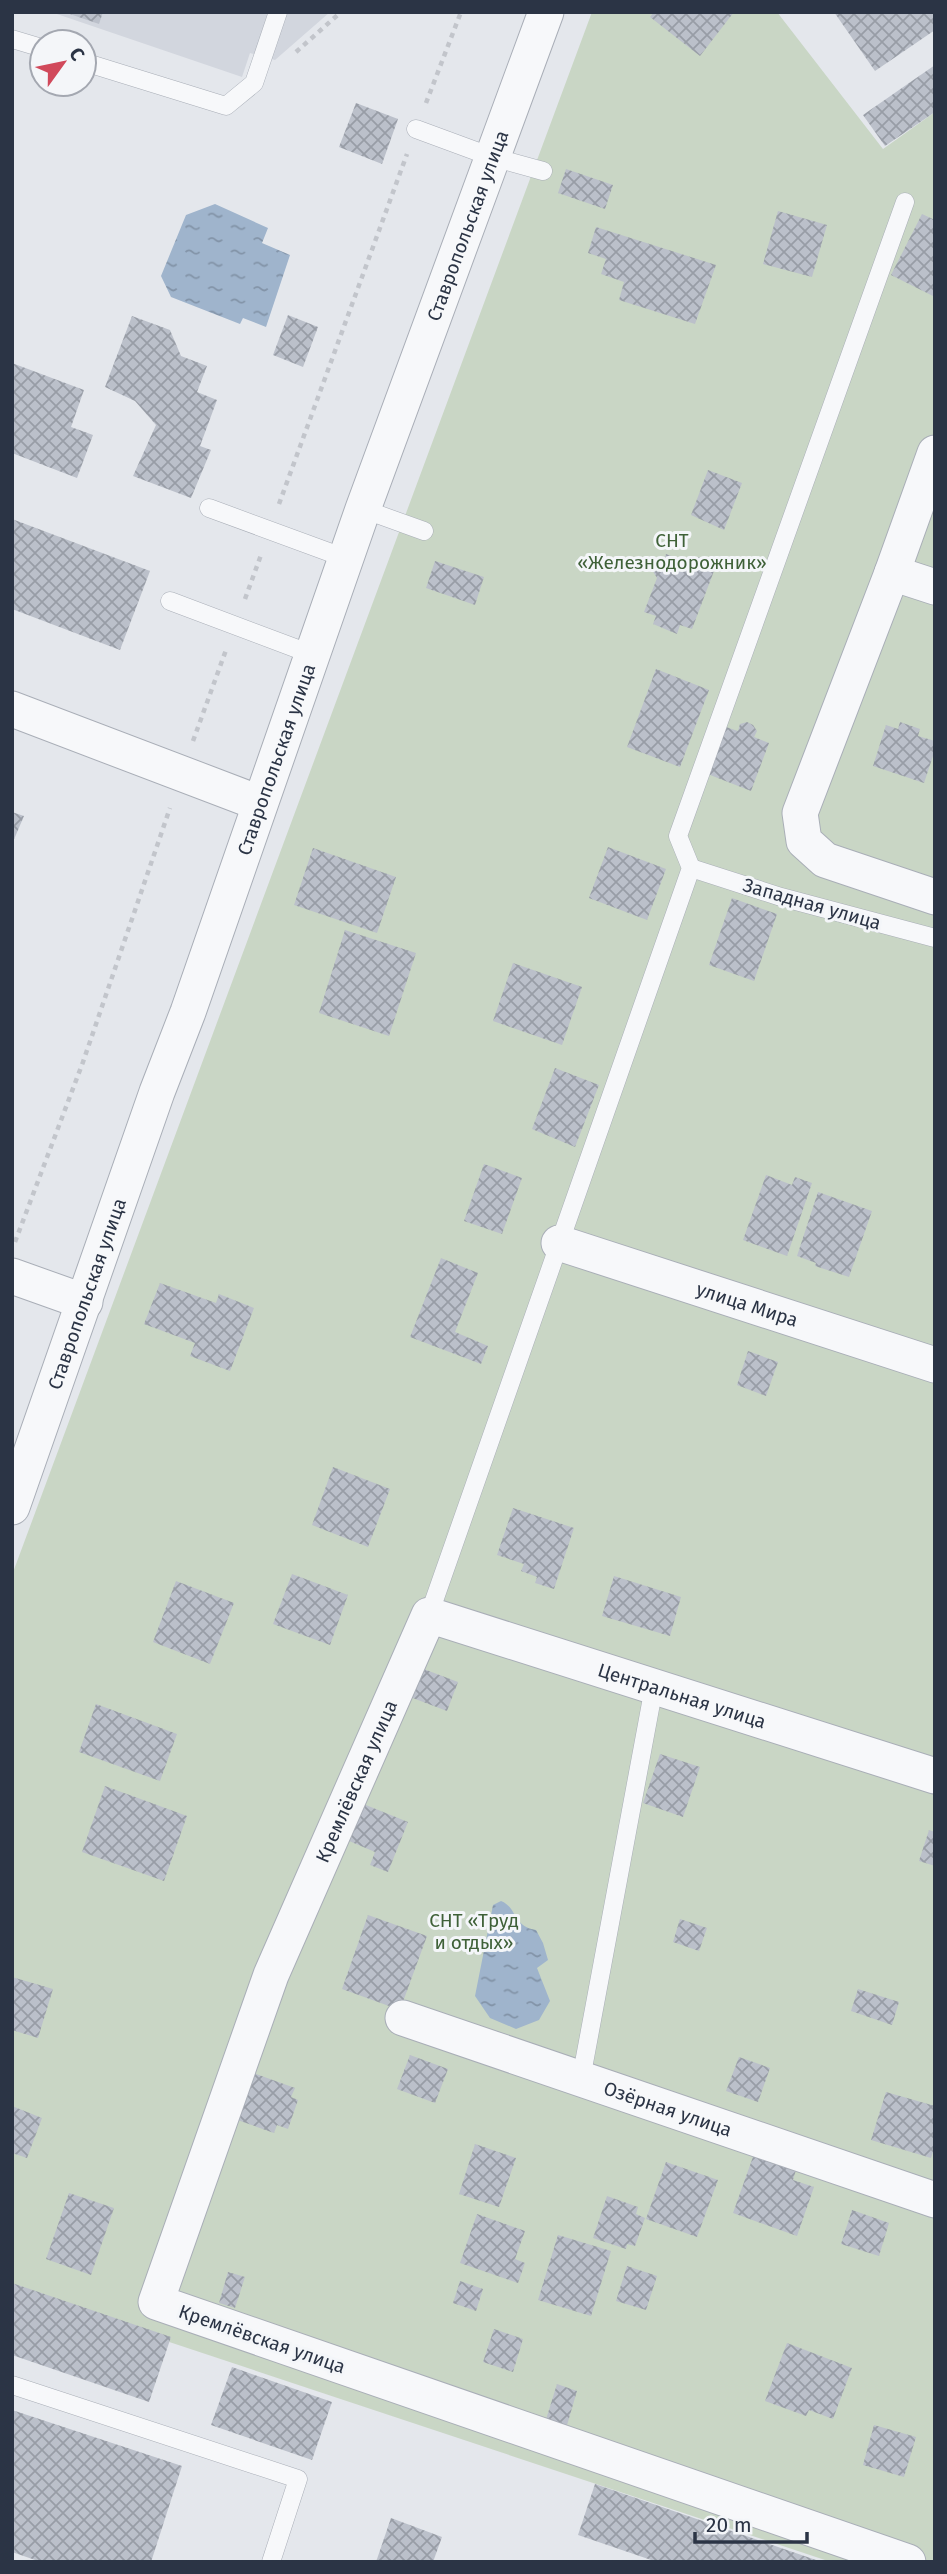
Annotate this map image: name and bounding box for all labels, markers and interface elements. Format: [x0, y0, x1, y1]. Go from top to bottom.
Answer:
north arrow [28, 28, 98, 98]
text: С [64, 43, 89, 65]
street label: Ставропольская улица [422, 127, 513, 324]
park label: СНТ «Железнодорожник» [577, 529, 767, 574]
street label: Ставропольская улица [232, 660, 320, 858]
street label: Западная улица [740, 873, 884, 935]
street label: Ставропольская улица [42, 1195, 131, 1393]
street label: улица Мира [694, 1277, 801, 1331]
street label: Центральная улица [595, 1658, 769, 1733]
street label: Кремлёвская улица [310, 1696, 402, 1866]
park label: СНТ «Труд и отдых» [429, 1909, 519, 1954]
street label: Озёрная улица [601, 2076, 735, 2141]
street label: Кремлёвская улица [176, 2300, 348, 2378]
scale bar [695, 2500, 807, 2544]
text: 20 m [706, 2512, 752, 2538]

